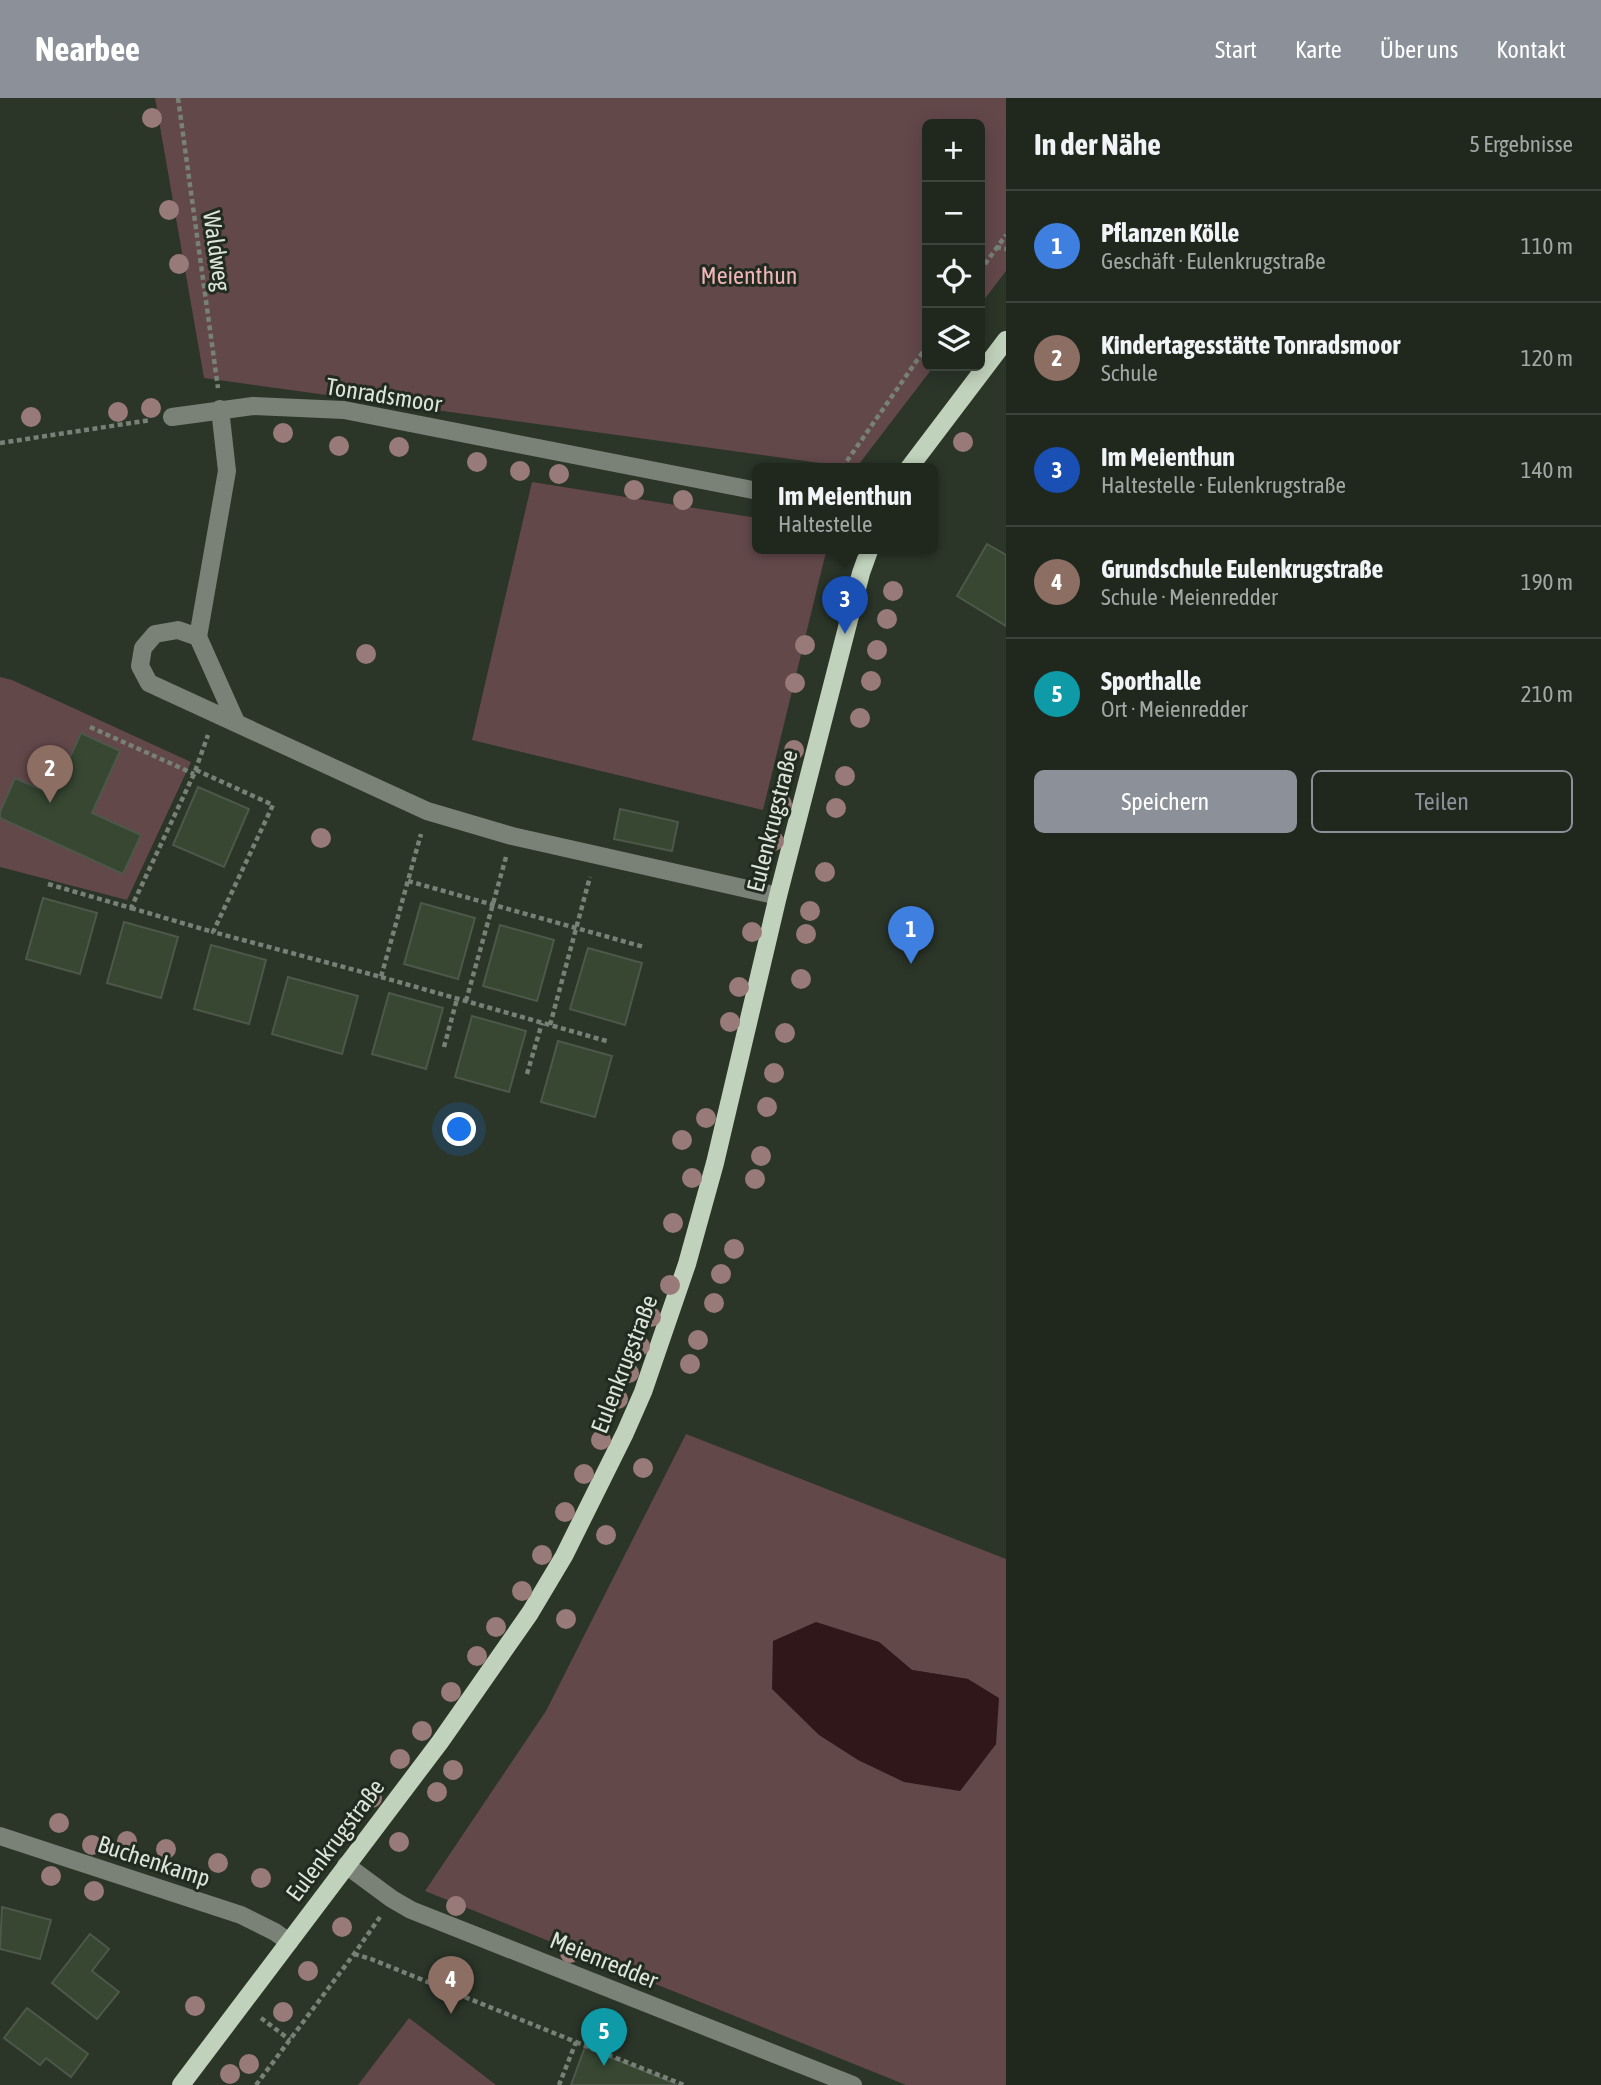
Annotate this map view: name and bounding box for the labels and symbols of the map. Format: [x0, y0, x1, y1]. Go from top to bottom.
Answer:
street label: Waldweg [198, 209, 236, 293]
park label: Meienthun [701, 262, 797, 289]
street label: Tonradsmoor [324, 373, 445, 418]
pin: 3 [822, 576, 868, 634]
pin: 2 [27, 745, 73, 803]
street label: Eulenkrugstraße [741, 747, 803, 895]
pin: 1 [888, 906, 934, 964]
your location [442, 1112, 476, 1146]
street label: Eulenkrugstraße [585, 1291, 663, 1437]
street label: Eulenkrugstraße [280, 1774, 390, 1906]
street label: Buchenkamp [94, 1830, 214, 1892]
street label: Meienredder [546, 1926, 663, 1994]
pin: 4 [428, 1956, 474, 2014]
pin: 5 [581, 2008, 627, 2066]

